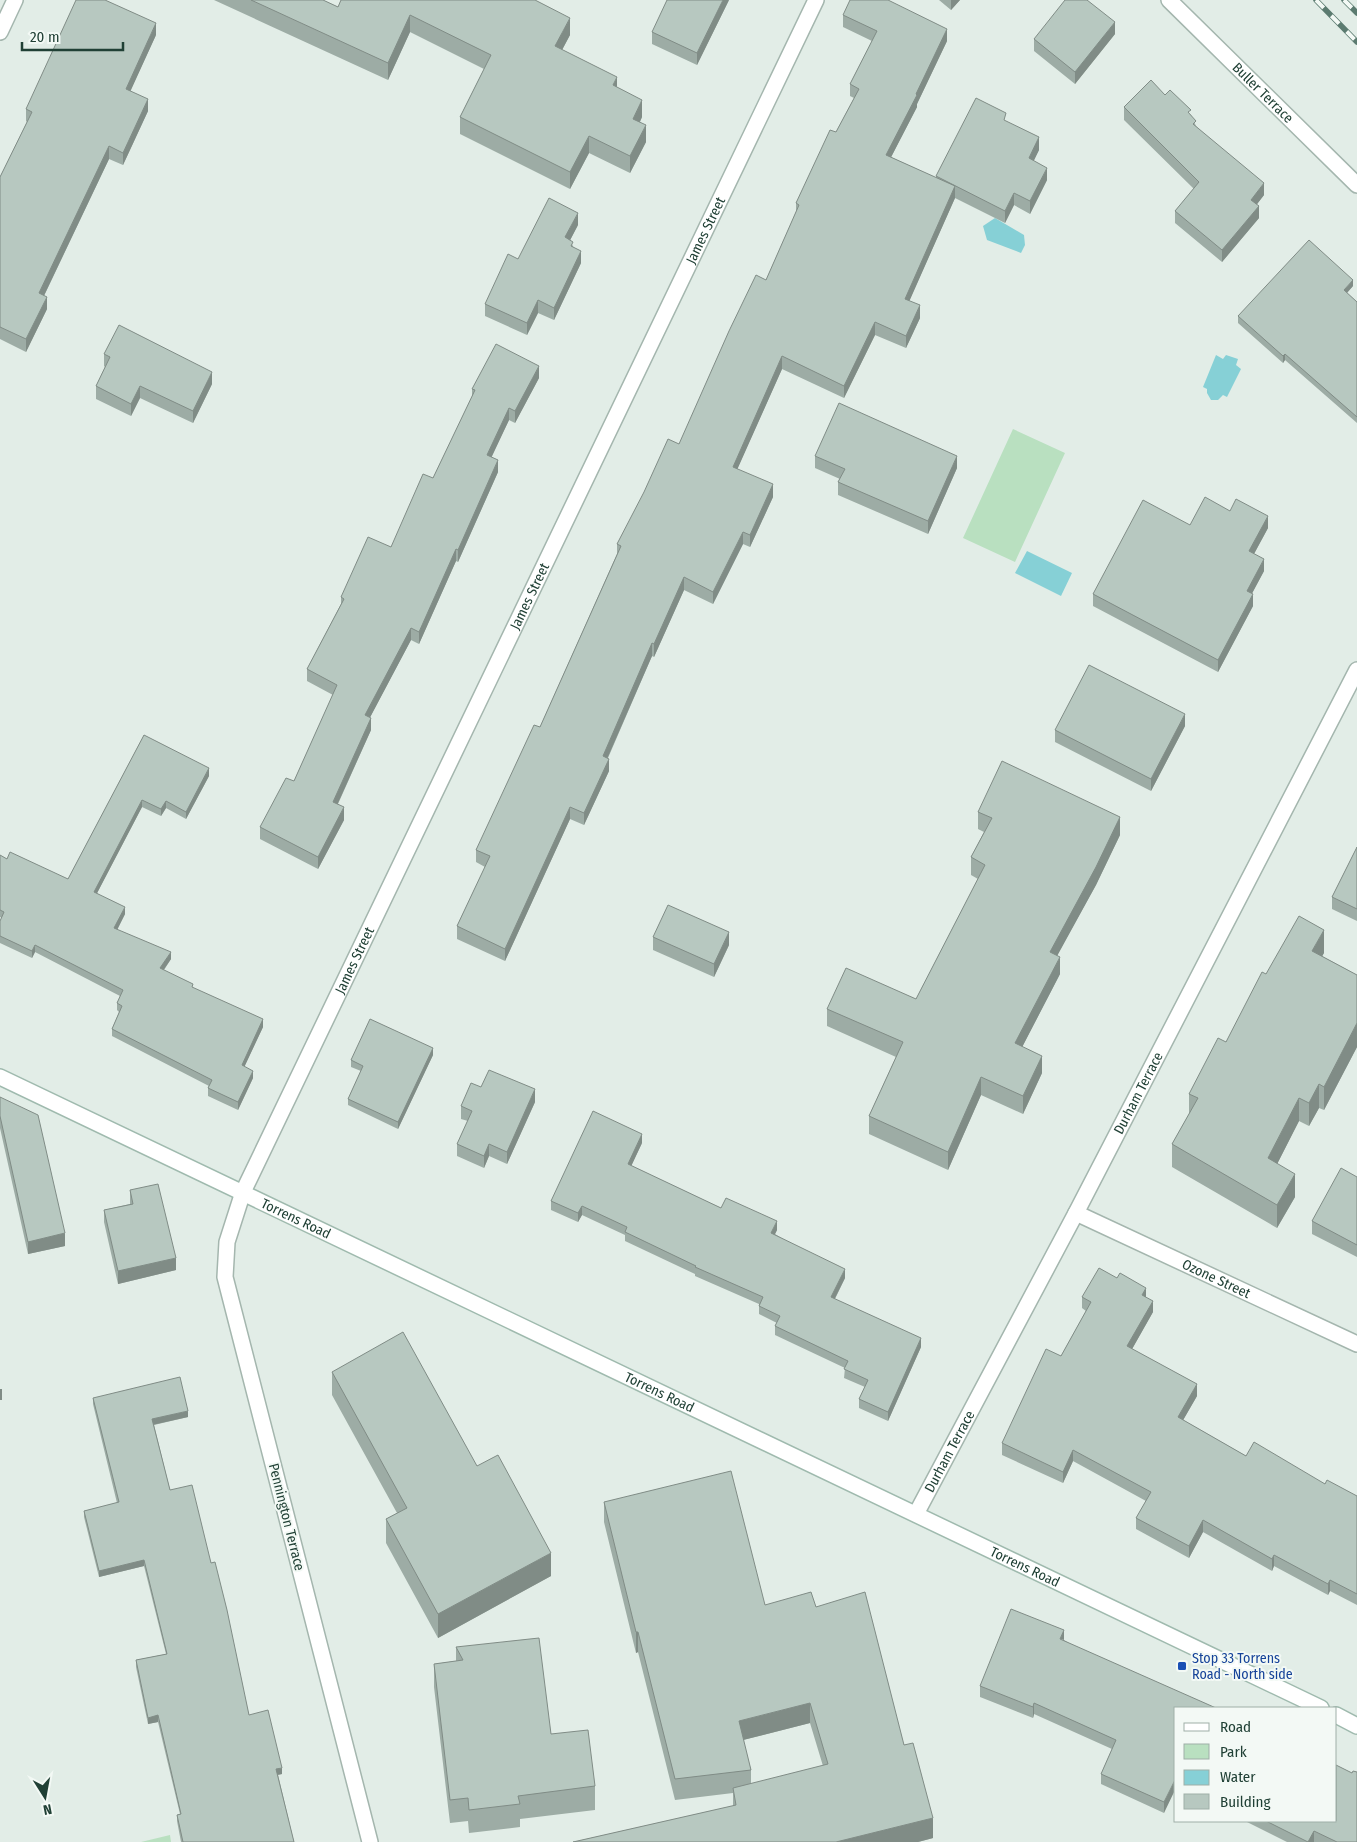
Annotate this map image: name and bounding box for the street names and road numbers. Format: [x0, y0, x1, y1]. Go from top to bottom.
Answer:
street label: Buller Terrace [1229, 59, 1297, 127]
street label: James Street [682, 194, 729, 267]
street label: James Street [507, 560, 553, 633]
street label: James Street [332, 924, 378, 997]
street label: Durham Terrace [1110, 1049, 1167, 1137]
street label: Torrens Road [258, 1195, 333, 1243]
street label: Ozone Street [1179, 1256, 1254, 1302]
street label: Torrens Road [622, 1369, 697, 1416]
street label: Durham Terrace [921, 1408, 978, 1495]
street label: Pennington Terrace [265, 1462, 308, 1573]
street label: Torrens Road [987, 1543, 1062, 1591]

